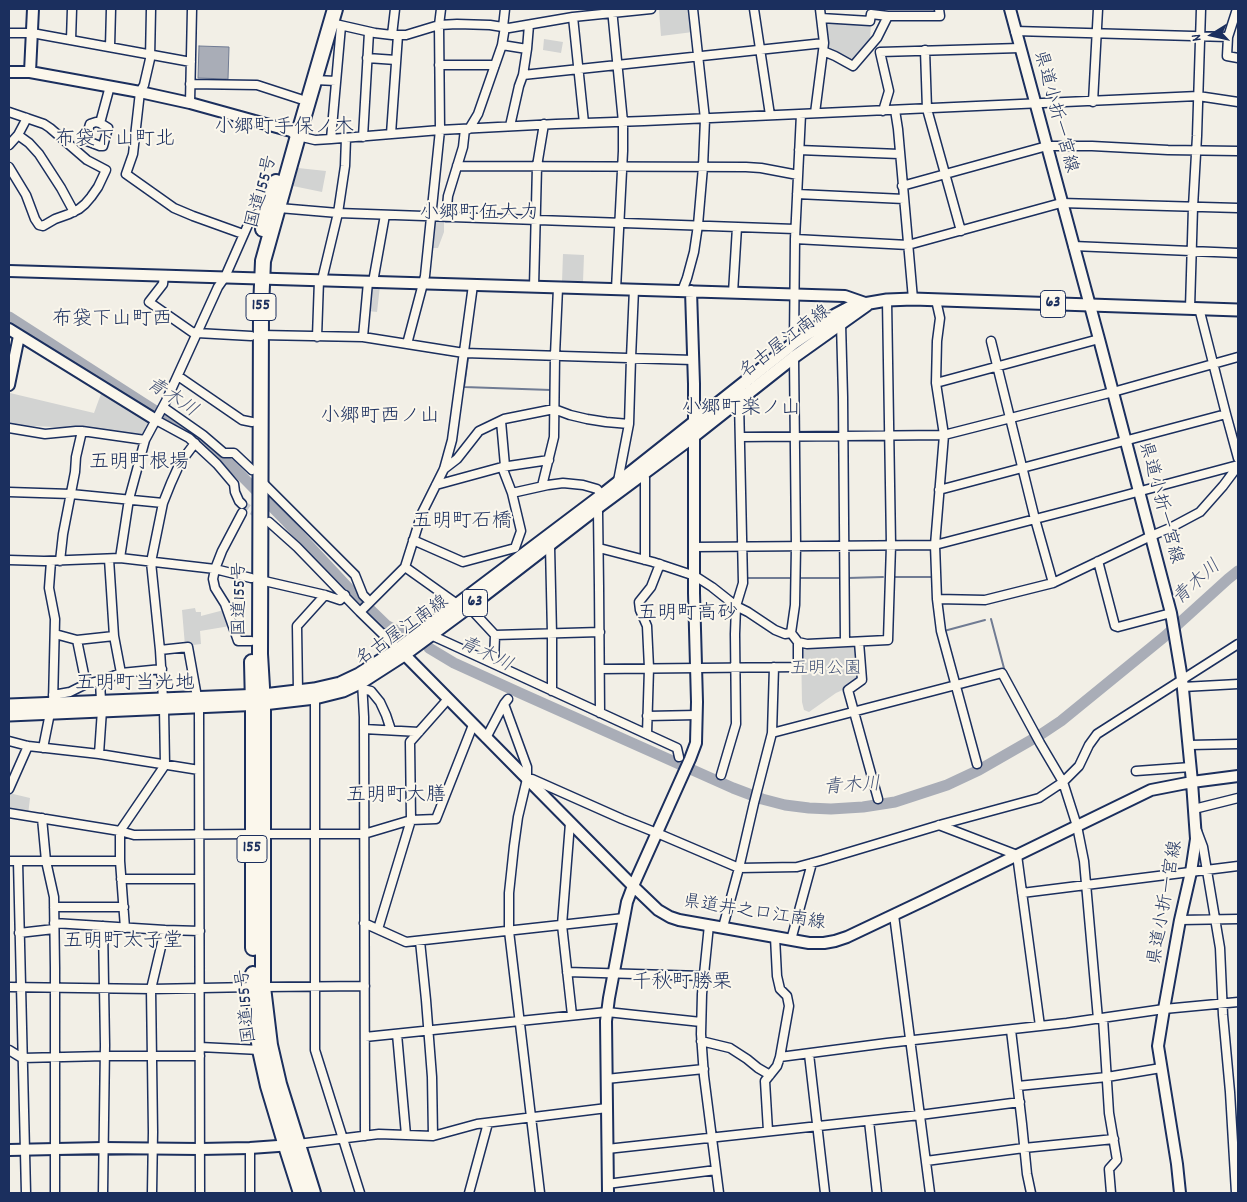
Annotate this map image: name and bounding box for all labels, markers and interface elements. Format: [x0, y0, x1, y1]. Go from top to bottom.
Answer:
north arrow [1187, 10, 1237, 60]
text: N [1187, 32, 1208, 43]
street label: 県道小折一宮線 [1027, 48, 1081, 176]
district label: 小郷町手保ノ木 [214, 117, 354, 141]
district label: 布袋下山町北 [55, 129, 175, 153]
street label: 国道155号 [243, 153, 283, 231]
district label: 小郷町伍大力 [419, 203, 539, 227]
road number: 63 [1040, 290, 1066, 318]
road number: 155 [246, 294, 276, 320]
street label: 名古屋江南線 [736, 302, 836, 384]
district label: 布袋下山町西 [52, 309, 172, 333]
water label: 青木川 [141, 374, 201, 424]
district label: 小郷町楽ノ山 [681, 398, 801, 422]
district label: 小郷町西ノ山 [320, 406, 440, 430]
street label: 県道小折一宮線 [1132, 439, 1186, 567]
district label: 五明町根場 [89, 452, 189, 476]
district label: 五明町石橋 [412, 511, 512, 535]
water label: 青木川 [1169, 556, 1227, 612]
street label: 国道155号 [231, 562, 253, 636]
road number: 63 [462, 590, 488, 616]
street label: 名古屋江南線 [353, 592, 453, 672]
district label: 五明町高砂 [637, 603, 737, 627]
water label: 青木川 [454, 633, 516, 679]
park label: 五明公園 [790, 660, 862, 682]
district label: 五明町当光地 [75, 673, 195, 697]
water label: 青木川 [823, 775, 881, 801]
district label: 五明町大膳 [346, 785, 446, 809]
road number: 155 [237, 836, 267, 862]
street label: 県道小折一宮線 [1145, 839, 1189, 967]
street label: 県道井之口江南線 [681, 892, 827, 936]
district label: 五明町太子堂 [63, 931, 183, 955]
street label: 国道155号 [233, 968, 263, 1044]
district label: 千秋町勝栗 [632, 972, 732, 996]

